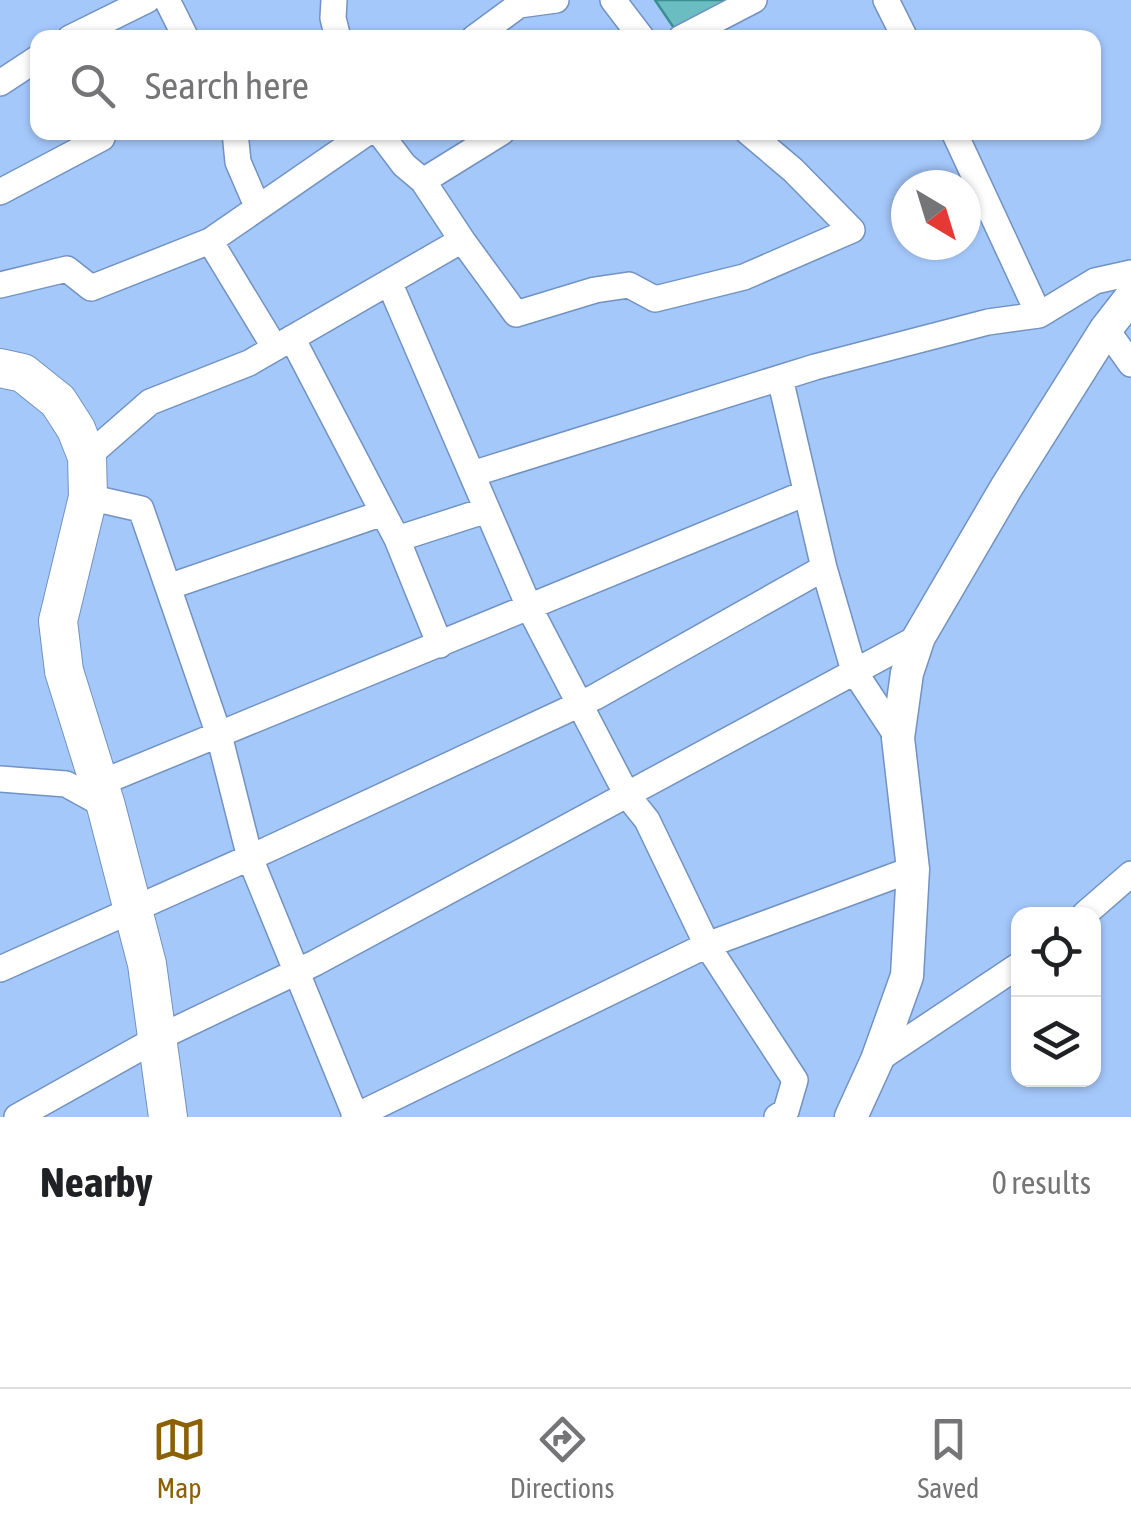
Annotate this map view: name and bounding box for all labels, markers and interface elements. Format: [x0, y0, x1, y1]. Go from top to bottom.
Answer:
search box [30, 30, 1101, 140]
icon: search [65, 58, 120, 113]
text: Search here [145, 64, 309, 107]
north arrow [891, 170, 981, 260]
map controls [1011, 907, 1101, 1087]
button: locate [1011, 907, 1101, 997]
button: layers [1011, 997, 1101, 1087]
text: Nearby [40, 1158, 153, 1206]
text: 0 results [992, 1164, 1091, 1201]
tab: Map [152, 1412, 207, 1504]
tab: Directions [510, 1412, 614, 1504]
tab: Saved [918, 1412, 979, 1504]

